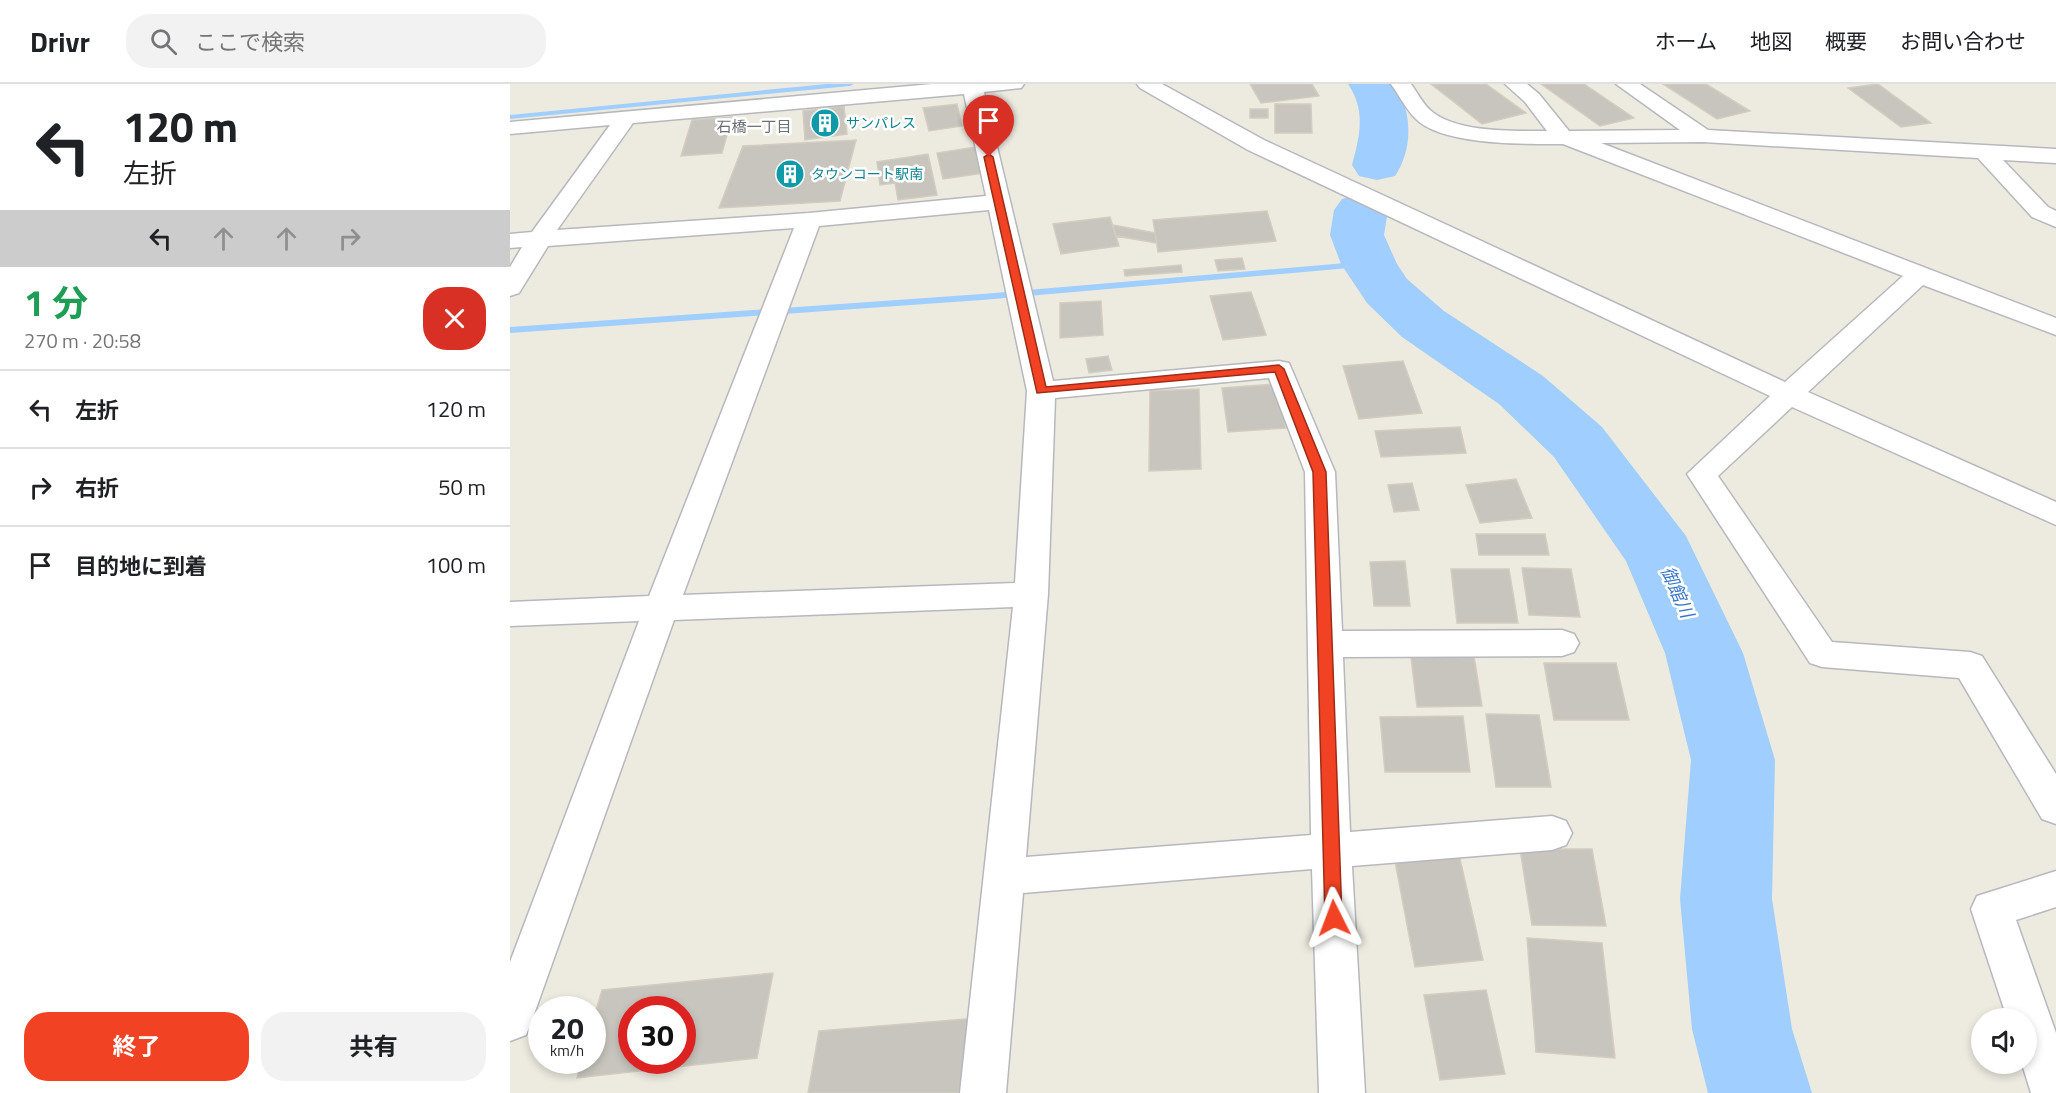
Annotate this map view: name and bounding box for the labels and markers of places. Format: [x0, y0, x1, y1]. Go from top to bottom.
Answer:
pin [963, 95, 1014, 157]
building icon: サンパレス [809, 107, 841, 139]
place label: サンパレス [846, 112, 916, 133]
building icon: タウンコート駅南 [774, 158, 806, 190]
place label: タウンコート駅南 [811, 163, 923, 184]

